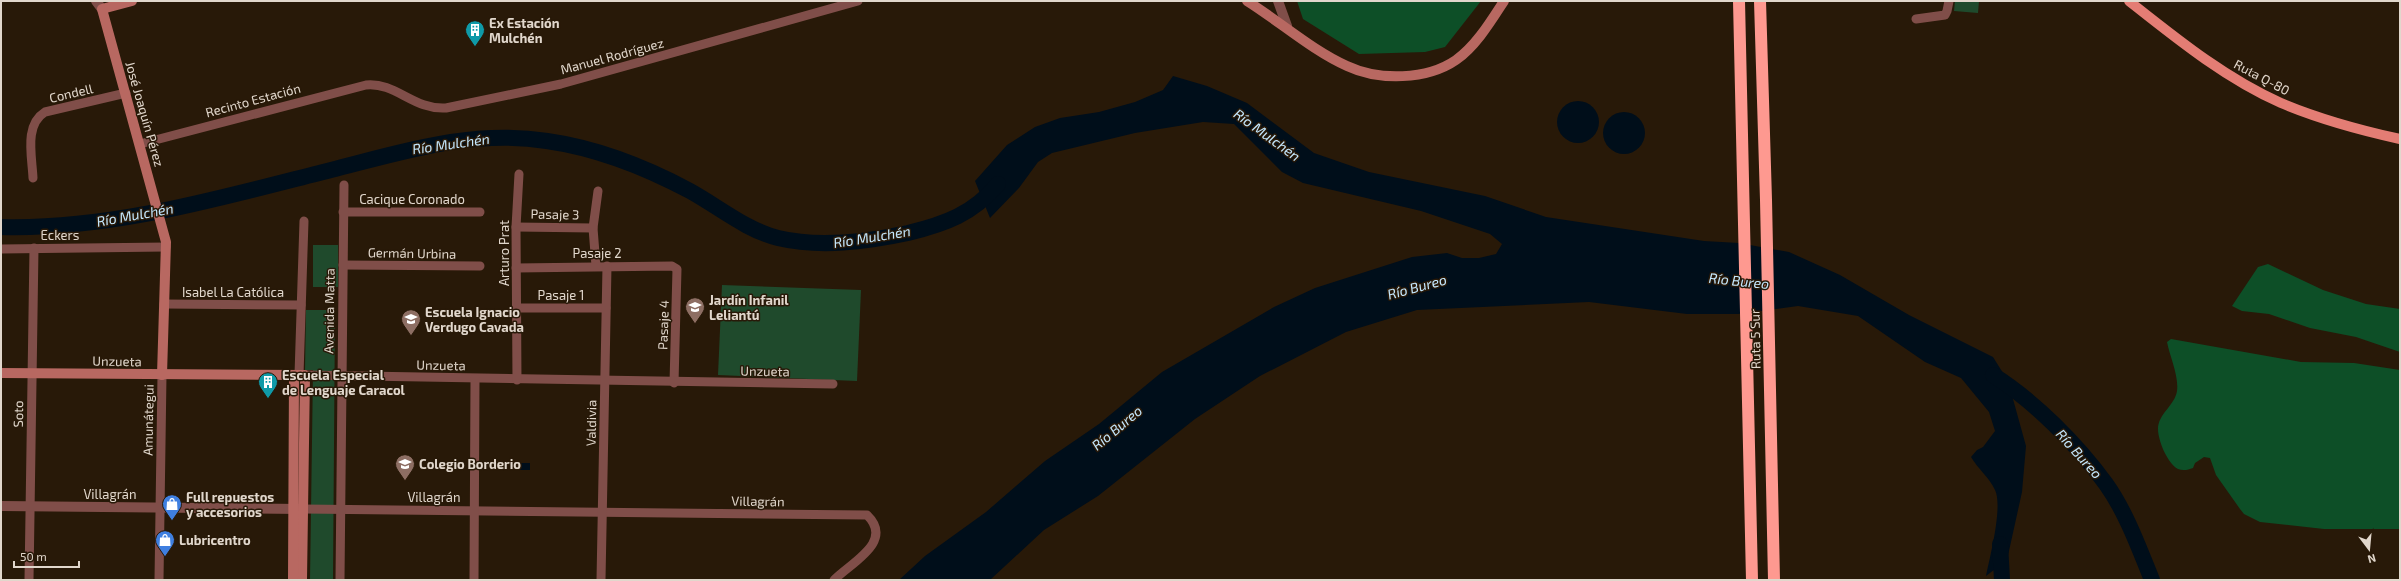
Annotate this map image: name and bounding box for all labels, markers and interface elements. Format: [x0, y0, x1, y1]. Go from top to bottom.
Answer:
place label: Ex Estación Mulchén [489, 15, 560, 46]
building icon: Ex Estación Mulchén [464, 19, 486, 47]
street label: Manuel Rodríguez [559, 34, 665, 78]
street label: Ruta Q-80 [2231, 56, 2293, 98]
street label: José Joaquín Pérez [122, 60, 168, 168]
street label: Condell [48, 80, 95, 106]
street label: Recinto Estación [204, 80, 302, 120]
water label: Río Mulchén [1231, 105, 1304, 164]
water label: Río Mulchén [411, 130, 491, 157]
street label: Cacique Coronado [359, 191, 465, 207]
water label: Río Mulchén [95, 199, 175, 230]
street label: Pasaje 3 [530, 206, 580, 222]
street label: Arturo Prat [496, 220, 512, 286]
water label: Río Mulchén [832, 222, 912, 251]
street label: Eckers [41, 227, 79, 243]
street label: Germán Urbina [368, 244, 456, 262]
street label: Pasaje 2 [573, 245, 621, 261]
street label: Avenida Matta [320, 268, 338, 354]
water label: Río Bureo [1708, 269, 1770, 292]
water label: Río Bureo [1385, 270, 1448, 303]
street label: Isabel La Católica [182, 284, 284, 300]
street label: Pasaje 1 [538, 287, 584, 303]
place label: Jardín Infanil Leliantú [709, 292, 789, 323]
school or university icon: Jardín Infanil Leliantú [684, 296, 706, 324]
street label: Pasaje 4 [654, 300, 672, 350]
place label: Escuela Ignacio Verdugo Cavada [425, 304, 524, 335]
school or university icon: Escuela Ignacio Verdugo Cavada [400, 308, 422, 336]
street label: Ruta 5 Sur [1746, 309, 1764, 369]
street label: Unzueta [92, 353, 142, 369]
street label: Unzueta [416, 357, 466, 373]
street label: Unzueta [740, 363, 790, 379]
place label: Escuela Especial de Lenguaje Caracol [282, 367, 406, 398]
building icon: Escuela Especial de Lenguaje Caracol [257, 371, 279, 399]
street label: Amunátegui [139, 384, 157, 456]
street label: Soto [10, 400, 26, 428]
street label: Valdivia [583, 400, 599, 446]
water label: Río Bureo [1088, 402, 1145, 454]
water label: Río Bureo [2053, 425, 2106, 482]
school or university icon: Colegio Borderio [394, 453, 416, 481]
place label: Colegio Borderio [419, 456, 521, 472]
street label: Villagrán [83, 486, 137, 502]
place label: Full repuestos y accesorios [186, 489, 274, 520]
street label: Villagrán [407, 489, 461, 505]
shop icon: Full repuestos y accesorios [161, 493, 183, 521]
street label: Villagrán [731, 493, 785, 509]
shop icon: Lubricentro [154, 529, 176, 557]
north arrow [2349, 529, 2389, 569]
place label: Lubricentro [179, 532, 251, 548]
scale bar [14, 543, 79, 569]
text: 50 m [20, 549, 47, 563]
text: N [2366, 552, 2378, 566]

